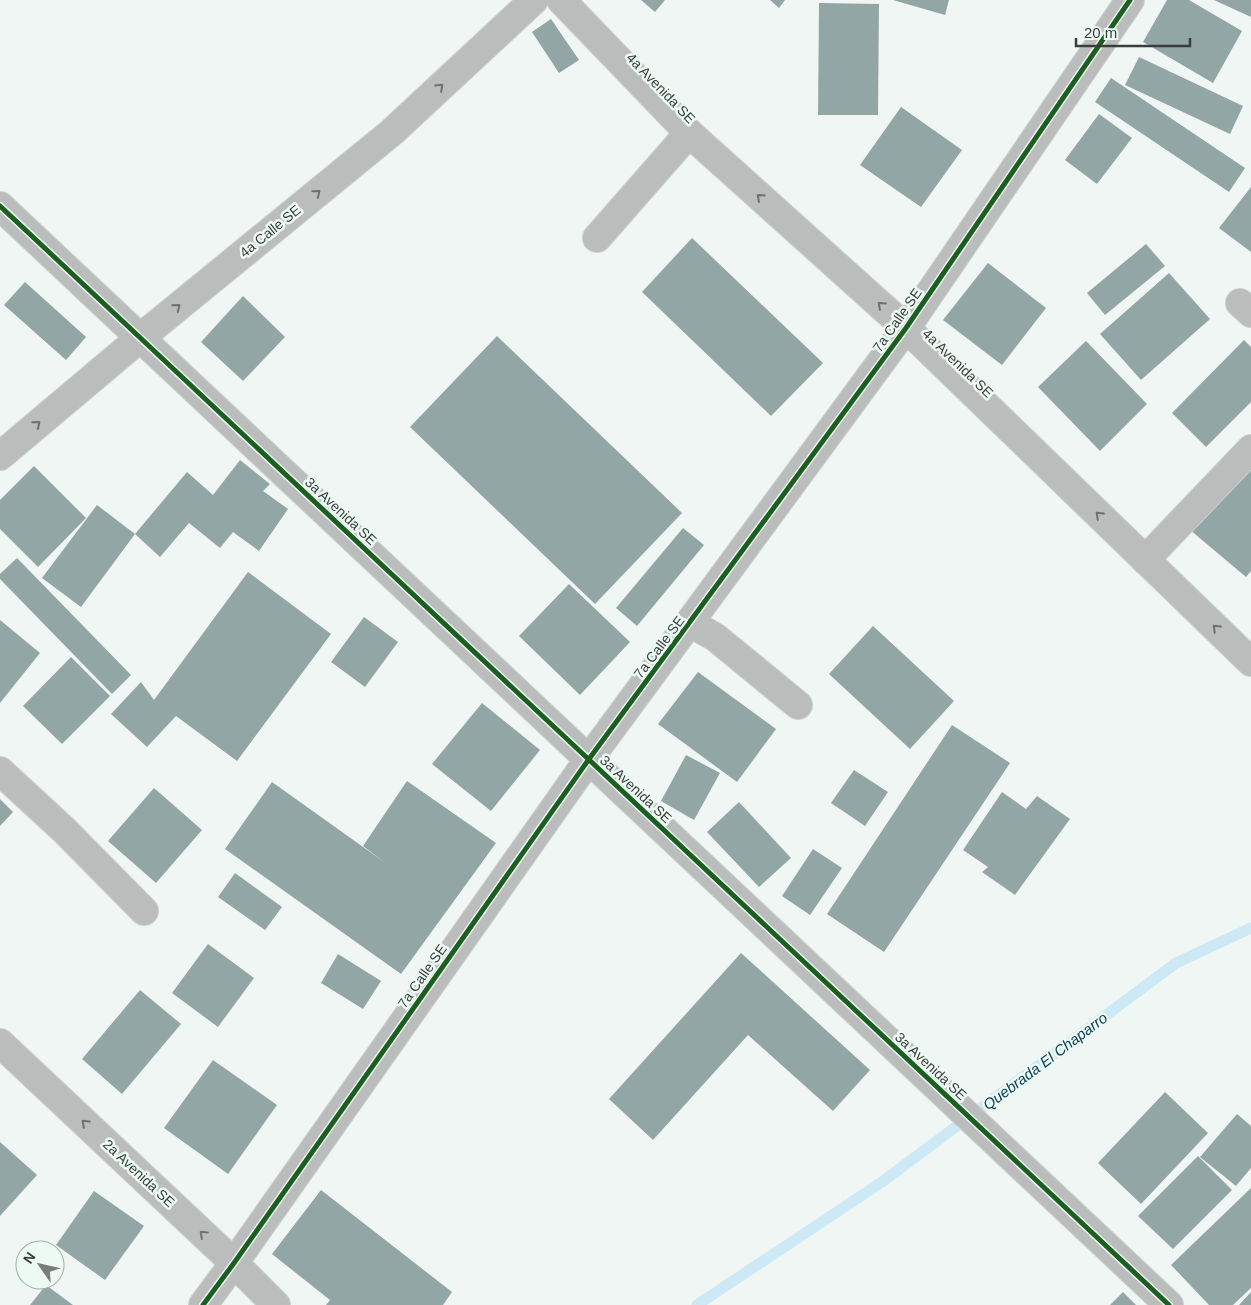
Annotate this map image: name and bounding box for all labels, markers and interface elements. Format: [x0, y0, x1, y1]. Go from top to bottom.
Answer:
scale bar [1076, 15, 1190, 47]
text: 20 m [1084, 24, 1117, 41]
street label: 4a Avenida SE [623, 49, 699, 127]
one-way arrow [435, 84, 444, 93]
one-way arrow [311, 191, 320, 199]
one-way arrow [757, 193, 766, 202]
street label: 4a Calle SE [236, 202, 304, 260]
street label: 7a Calle SE [869, 285, 925, 355]
one-way arrow [878, 302, 887, 311]
one-way arrow [172, 303, 181, 312]
street label: 4a Avenida SE [919, 325, 997, 401]
one-way arrow [32, 421, 41, 430]
street label: 3a Avenida SE [302, 474, 380, 548]
one-way arrow [1096, 512, 1105, 521]
street label: 7a Calle SE [630, 613, 688, 681]
one-way arrow [1213, 625, 1222, 634]
street label: 3a Avenida SE [597, 752, 675, 826]
street label: 7a Calle SE [394, 941, 450, 1011]
water label: Quebrada El Chaparro [980, 1009, 1110, 1113]
street label: 3a Avenida SE [892, 1029, 970, 1103]
one-way arrow [82, 1120, 91, 1129]
street label: 2a Avenida SE [100, 1136, 178, 1210]
one-way arrow [200, 1231, 209, 1240]
north arrow [15, 1240, 65, 1290]
text: N [20, 1249, 39, 1266]

